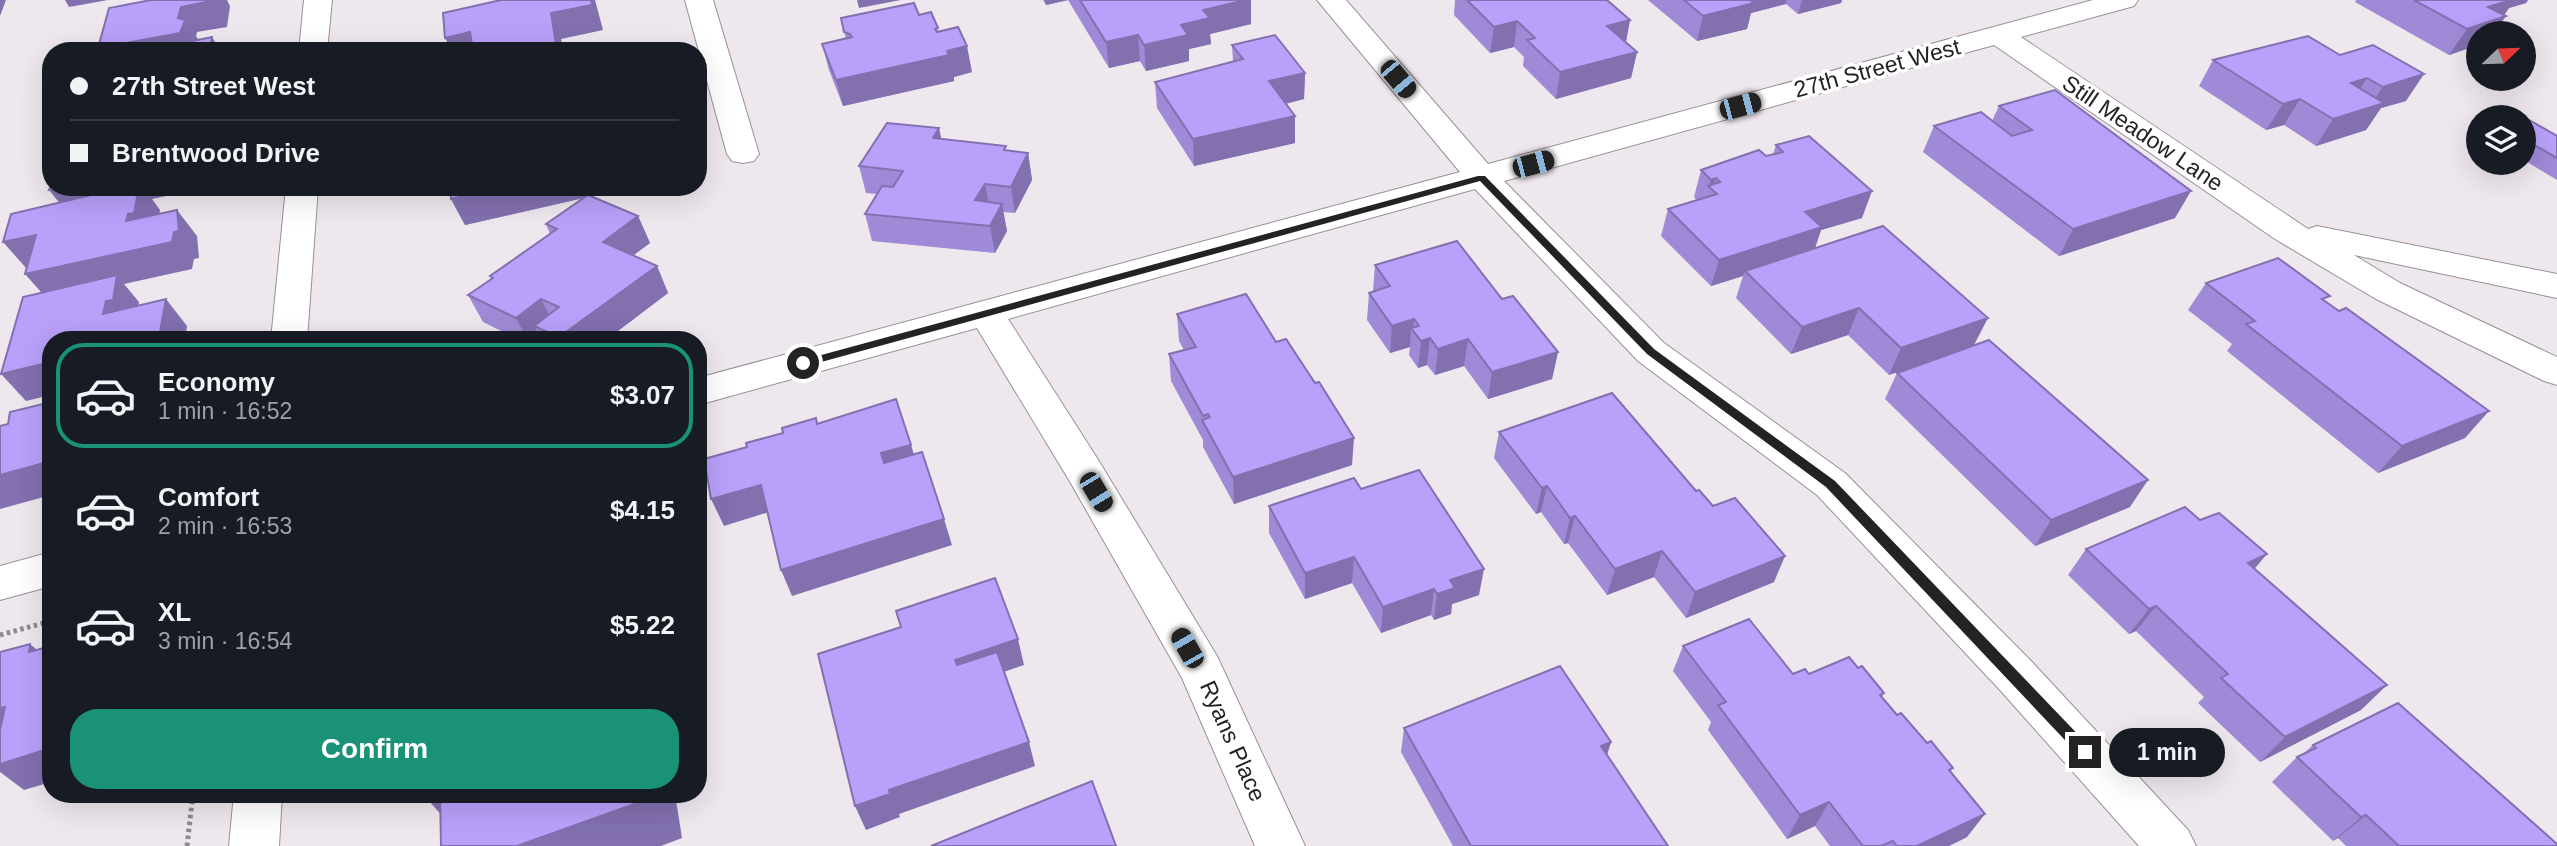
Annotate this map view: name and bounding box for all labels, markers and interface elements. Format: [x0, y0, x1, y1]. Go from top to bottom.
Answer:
north arrow [2466, 21, 2536, 91]
map controls [2466, 21, 2536, 175]
street label: 27th Street West [1791, 33, 1963, 103]
car [1377, 56, 1420, 102]
street label: Still Meadow Lane [2058, 70, 2228, 196]
text: 27th Street West [112, 71, 315, 101]
car [1717, 90, 1764, 122]
button: layers [2466, 105, 2536, 175]
text: Brentwood Drive [112, 138, 320, 168]
car [1510, 148, 1557, 180]
route start [787, 347, 819, 379]
icon: car [74, 364, 137, 427]
text: Economy [158, 367, 275, 397]
text: $3.07 [610, 380, 675, 410]
text: 1 min · 16:52 [158, 398, 292, 424]
car [1077, 469, 1116, 515]
icon: car [74, 479, 137, 542]
text: Comfort [158, 482, 259, 512]
text: $4.15 [610, 495, 675, 525]
text: 2 min · 16:53 [158, 513, 292, 539]
icon: car [74, 594, 137, 657]
text: XL [158, 597, 191, 627]
text: $5.22 [610, 610, 675, 640]
car [1168, 625, 1207, 671]
text: 3 min · 16:54 [158, 628, 292, 654]
street label: Ryans Place [1195, 677, 1271, 805]
button: Confirm [70, 709, 679, 789]
callout: 1 min [2110, 728, 2225, 776]
route end [2069, 736, 2101, 768]
text: 1 min [2137, 739, 2197, 765]

